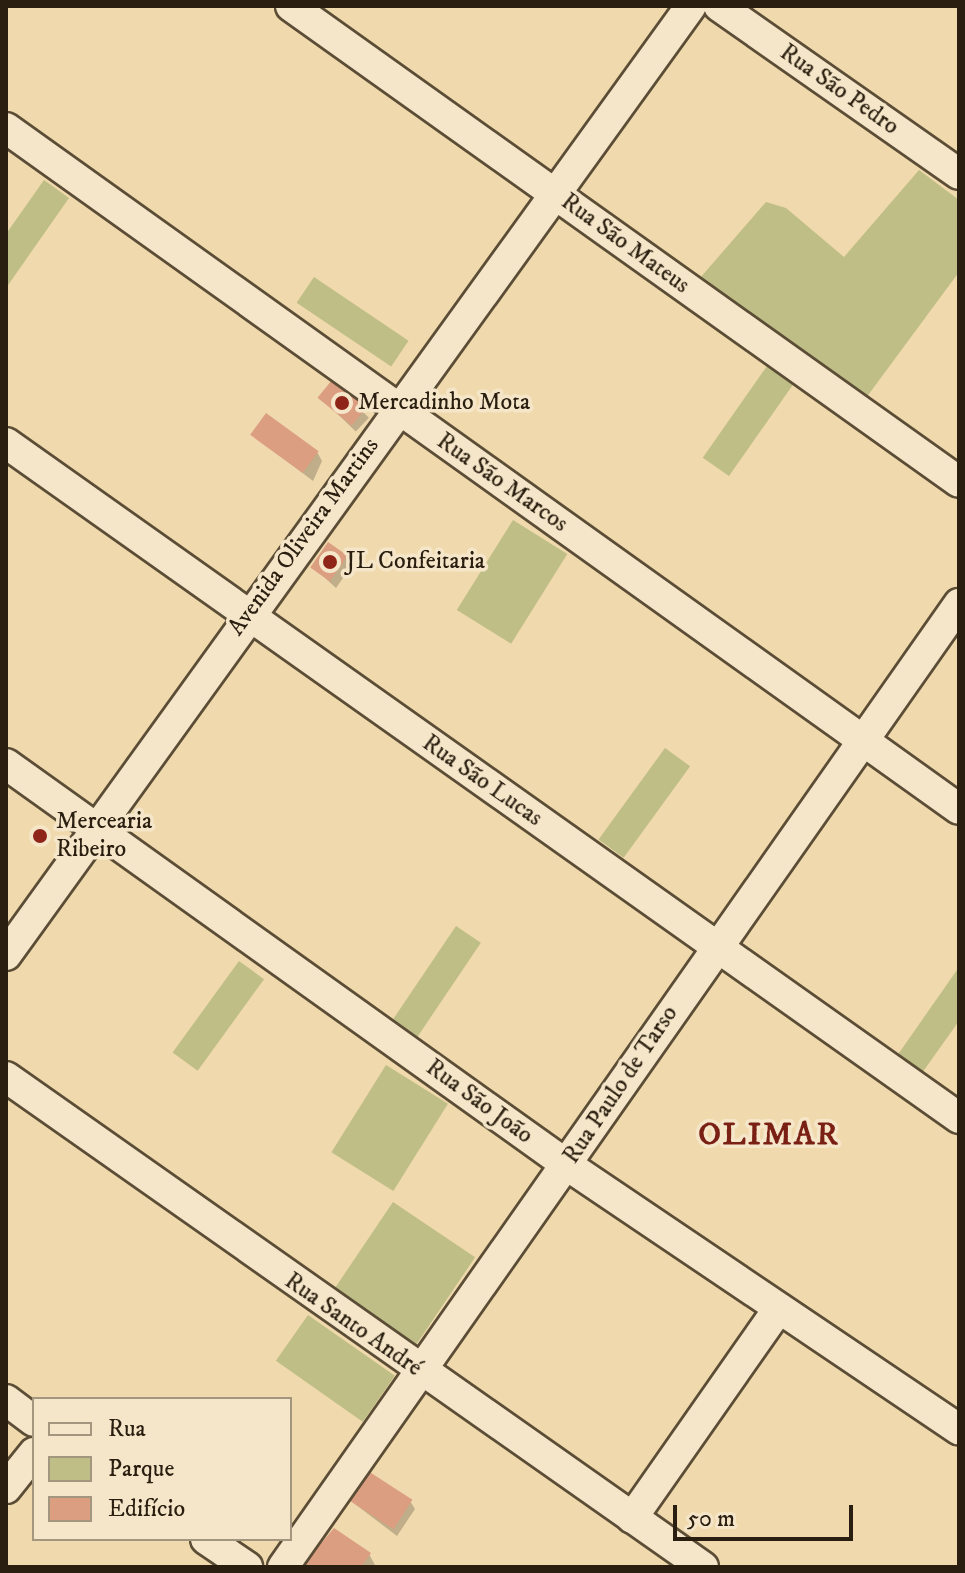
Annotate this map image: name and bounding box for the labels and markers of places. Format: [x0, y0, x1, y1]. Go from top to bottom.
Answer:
place label: Mercadinho Mota [358, 389, 530, 417]
marker: Mercadinho Mota [333, 394, 351, 412]
place label: JL Confeitaria [346, 548, 485, 576]
marker: JL Confeitaria [321, 553, 339, 571]
place label: Mercearia Ribeiro [56, 808, 152, 864]
marker: Mercearia Ribeiro [31, 827, 49, 845]

